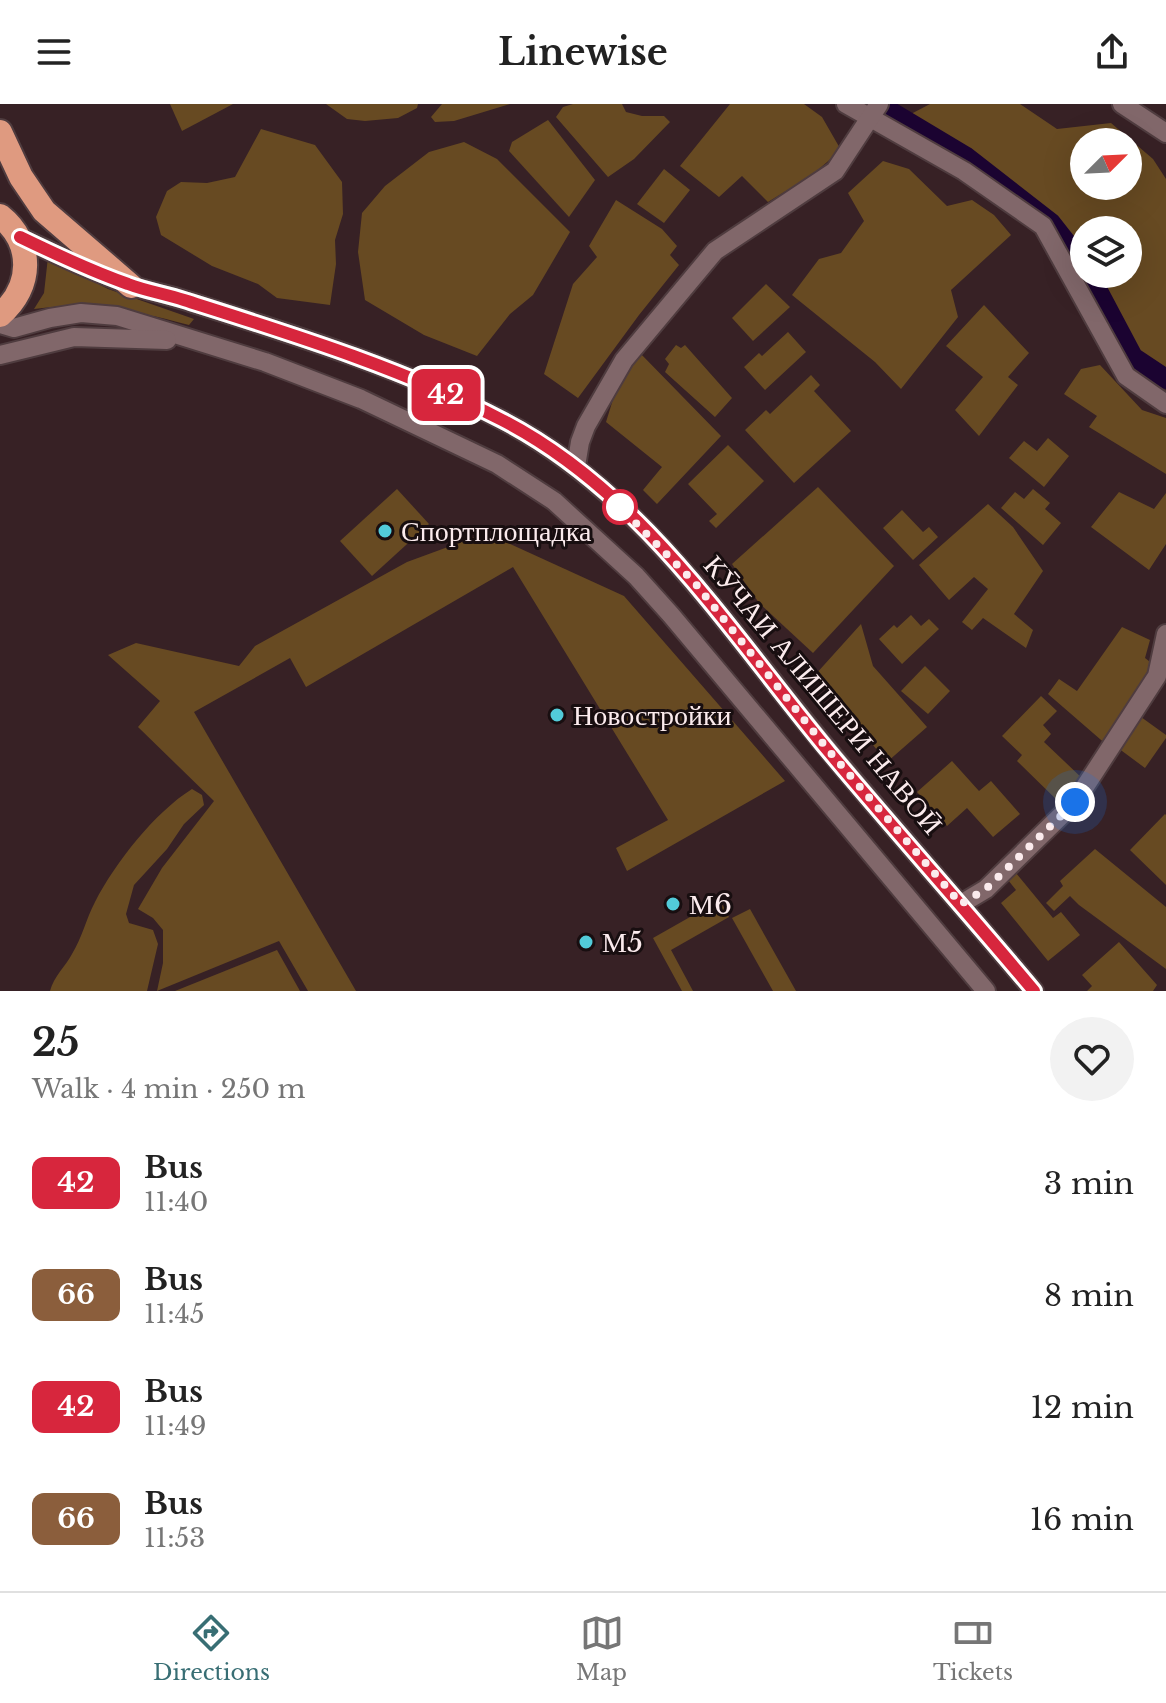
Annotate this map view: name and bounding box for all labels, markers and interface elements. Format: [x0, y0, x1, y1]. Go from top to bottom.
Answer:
icon: menu [32, 30, 76, 74]
text: Linewise [498, 30, 668, 75]
icon: share [1090, 30, 1134, 74]
north arrow [1070, 128, 1142, 200]
map controls [1070, 128, 1142, 288]
button: layers [1070, 216, 1142, 288]
line badge: 42 [410, 369, 482, 421]
text: 42 [428, 377, 464, 412]
unlabelled marker [603, 490, 637, 524]
place label: Спортплощадка [401, 514, 592, 549]
marker: Спортплощадка [376, 522, 394, 540]
street label: КӮЧАИ АЛИШЕРИ НАВОӢ [696, 548, 950, 842]
place label: Новостройки [573, 698, 732, 733]
marker: Новостройки [548, 706, 566, 724]
your location [1055, 782, 1095, 822]
place label: М6 [689, 887, 732, 922]
marker: М6 [664, 895, 682, 913]
place label: М5 [602, 925, 643, 960]
marker: М5 [577, 933, 595, 951]
button: heart [1050, 1017, 1134, 1101]
text: 25 [32, 1019, 79, 1066]
text: Walk · 4 min · 250 m [32, 1073, 306, 1105]
text: Bus [144, 1149, 203, 1186]
text: 42 [58, 1165, 94, 1200]
text: 3 min [1044, 1165, 1134, 1202]
text: 11:40 [144, 1186, 208, 1218]
text: Bus [144, 1261, 203, 1298]
text: 66 [57, 1277, 95, 1312]
text: 8 min [1044, 1277, 1134, 1314]
text: 11:45 [144, 1298, 205, 1330]
text: Bus [144, 1373, 203, 1410]
text: 42 [58, 1389, 94, 1424]
text: 12 min [1030, 1389, 1134, 1426]
text: 11:49 [144, 1410, 207, 1442]
text: Bus [144, 1485, 203, 1522]
text: 66 [57, 1501, 95, 1536]
text: 16 min [1030, 1501, 1134, 1538]
text: 11:53 [144, 1522, 205, 1554]
tab: Directions [153, 1611, 270, 1686]
tab: Map [576, 1611, 627, 1686]
tab: Tickets [933, 1611, 1013, 1686]

